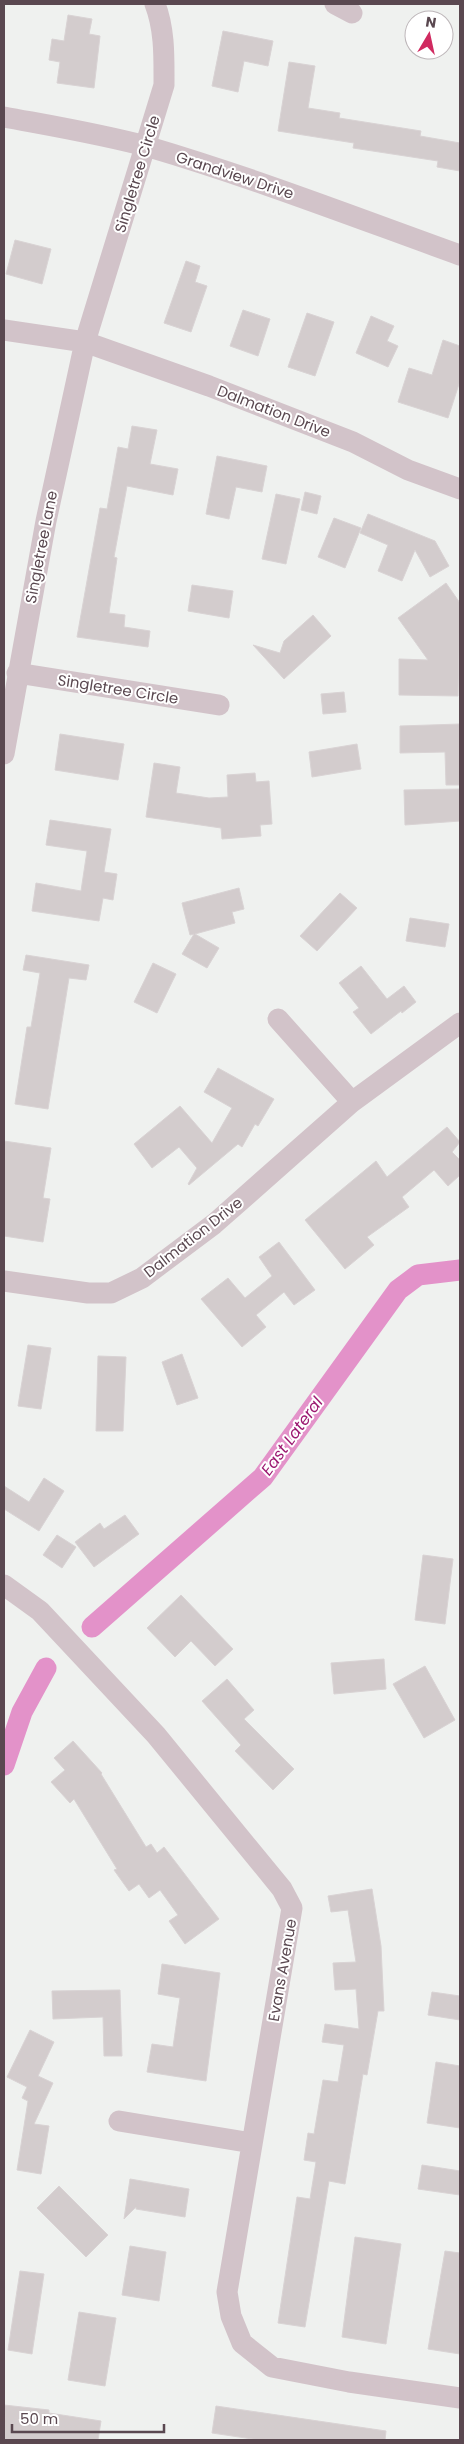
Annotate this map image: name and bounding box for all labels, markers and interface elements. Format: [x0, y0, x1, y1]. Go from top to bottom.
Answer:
north arrow [404, 10, 454, 60]
text: N [424, 11, 438, 33]
street label: Singletree Circle [109, 113, 165, 235]
street label: Grandview Drive [174, 146, 296, 204]
street label: Dalmation Drive [214, 380, 334, 442]
street label: Singletree Lane [20, 489, 62, 605]
street label: Singletree Circle [56, 669, 180, 709]
street label: Dalmation Drive [139, 1192, 247, 1282]
water label: East Lateral [256, 1392, 328, 1480]
street label: Evans Avenue [263, 1917, 301, 2023]
scale bar [12, 2402, 165, 2434]
text: 50 m [20, 2408, 58, 2429]

